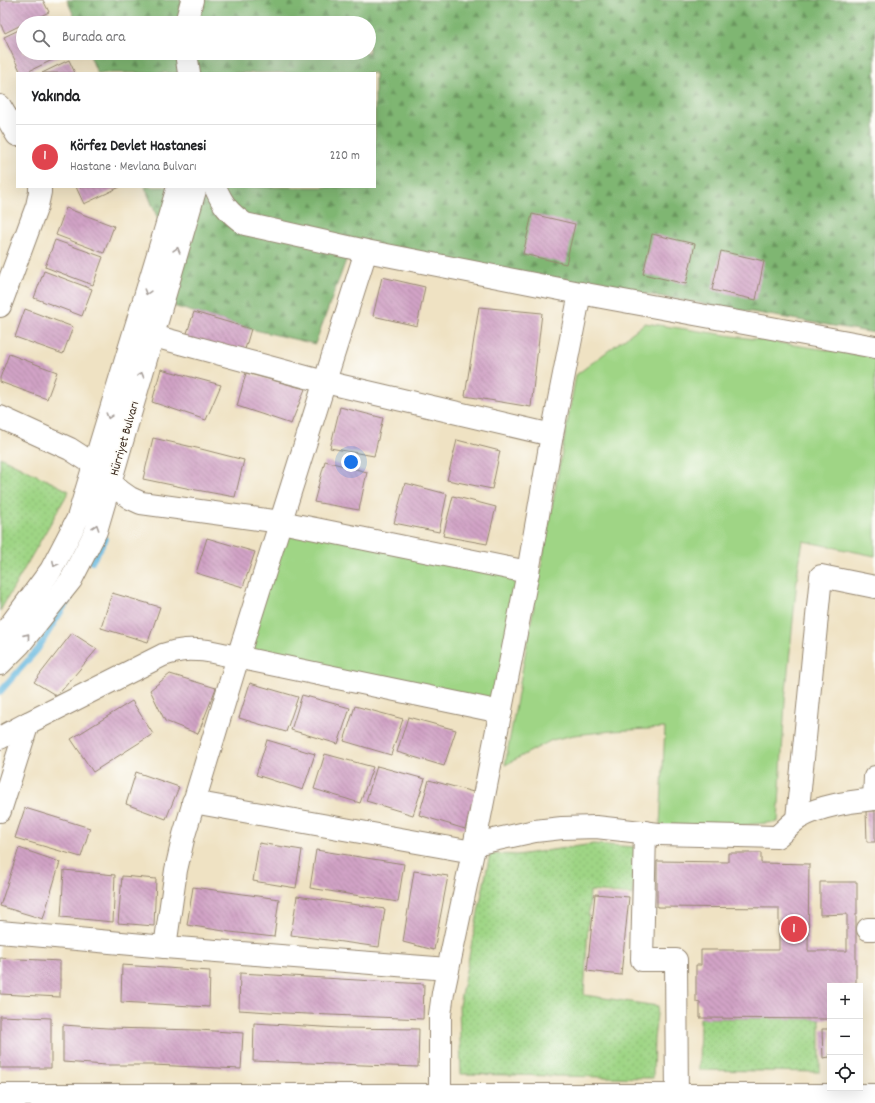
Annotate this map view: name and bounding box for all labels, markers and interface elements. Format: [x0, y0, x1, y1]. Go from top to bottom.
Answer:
search box [16, 16, 376, 60]
icon: search [30, 27, 52, 49]
text: Burada ara [62, 27, 125, 49]
text: Yakında [32, 86, 80, 110]
text: Körfez Devlet Hastanesi [70, 136, 206, 158]
text: 1 [44, 147, 46, 166]
text: 220 m [330, 147, 360, 166]
text: Hastane · Mevlana Bulvarı [70, 158, 196, 177]
one-way arrow [172, 247, 181, 254]
one-way arrow [143, 288, 152, 295]
one-way arrow [136, 372, 145, 379]
street label: Hürriyet Bulvarı [106, 399, 145, 478]
one-way arrow [105, 412, 114, 419]
your location [341, 452, 361, 472]
one-way arrow [92, 523, 100, 530]
one-way arrow [52, 559, 59, 567]
one-way arrow [22, 633, 29, 640]
pin: 1 [781, 914, 807, 944]
map controls [827, 983, 863, 1091]
button: + [827, 983, 863, 1019]
button: − [827, 1019, 863, 1055]
button: locate [827, 1055, 863, 1091]

